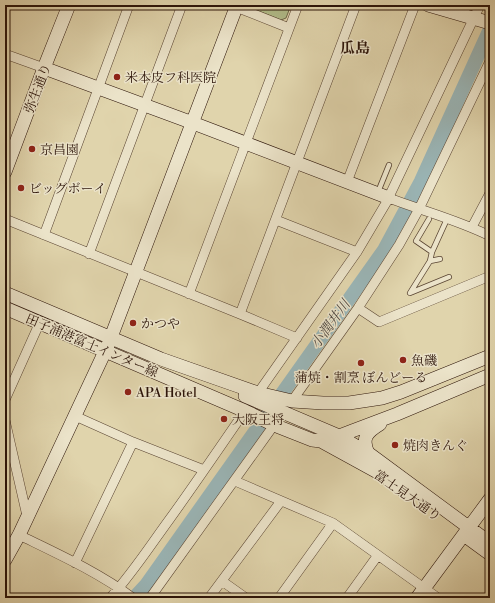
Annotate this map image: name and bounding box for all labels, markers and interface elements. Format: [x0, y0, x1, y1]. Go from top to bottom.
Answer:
district label: 瓜島 [340, 39, 370, 58]
street label: 弥生通り [21, 61, 55, 116]
place label: 米本皮フ科医院 [125, 70, 216, 86]
marker: 米本皮フ科医院 [112, 72, 122, 82]
place label: 京昌園 [40, 142, 79, 158]
marker: 京昌園 [27, 144, 37, 154]
place label: ビッグボーイ [29, 181, 106, 197]
marker: ビッグボーイ [16, 183, 26, 193]
water label: 小潤井川 [307, 295, 356, 353]
street label: 田子浦港富士インター線 [23, 311, 160, 381]
place label: かつや [141, 316, 180, 332]
marker: かつや [128, 318, 138, 328]
place label: 魚磯 [411, 353, 437, 369]
marker: 魚磯 [398, 355, 408, 365]
marker: 蒲焼・割烹 ぼんどーる [356, 358, 366, 368]
place label: 蒲焼・割烹 ぼんどーる [295, 370, 427, 386]
place label: APA Hotel [135, 385, 197, 401]
marker: APA Hotel [123, 387, 133, 397]
place label: 大阪王将 [232, 412, 284, 428]
marker: 大阪王将 [219, 414, 229, 424]
place label: 焼肉きんぐ [403, 438, 468, 454]
marker: 焼肉きんぐ [390, 440, 400, 450]
street label: 富士見大通り [371, 467, 444, 525]

